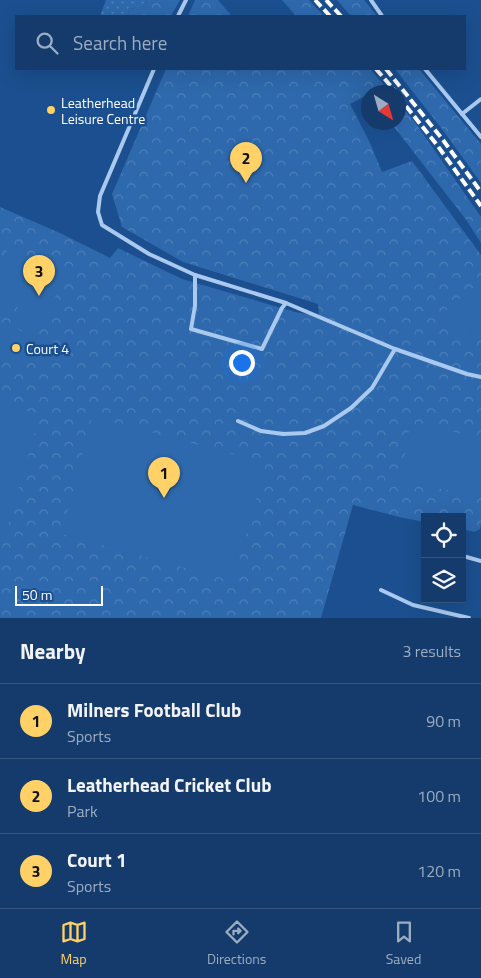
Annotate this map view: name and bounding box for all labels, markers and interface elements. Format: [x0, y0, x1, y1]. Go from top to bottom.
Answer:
search box [15, 15, 466, 70]
text: Search here [73, 28, 167, 57]
icon: search [33, 29, 61, 57]
north arrow [361, 85, 406, 130]
place label: Leatherhead Leisure Centre [61, 92, 145, 129]
marker: Leatherhead Leisure Centre [45, 104, 57, 116]
pin: 2 [230, 142, 262, 183]
pin: 3 [23, 255, 55, 296]
place label: Court 4 [26, 338, 69, 359]
marker: Court 4 [10, 342, 22, 354]
your location [229, 350, 255, 376]
pin: 1 [148, 457, 180, 498]
map controls [421, 513, 466, 603]
button: locate [421, 513, 466, 558]
button: layers [421, 558, 466, 603]
scale bar [15, 583, 102, 606]
text: 50 m [22, 584, 52, 605]
text: Nearby [20, 635, 85, 667]
text: 3 results [402, 639, 461, 663]
text: Milners Football Club [67, 695, 241, 724]
text: 1 [32, 709, 40, 733]
text: 90 m [426, 709, 461, 733]
text: Sports [67, 724, 111, 748]
text: Leatherhead Cricket Club [67, 770, 272, 799]
text: 2 [32, 784, 40, 808]
text: 100 m [417, 784, 461, 808]
text: Park [67, 799, 98, 823]
text: Court 1 [67, 845, 127, 874]
text: 3 [32, 859, 40, 883]
text: 120 m [417, 859, 461, 883]
text: Sports [67, 874, 111, 898]
tab: Map [60, 918, 88, 969]
tab: Directions [207, 918, 266, 969]
tab: Saved [386, 918, 421, 969]

